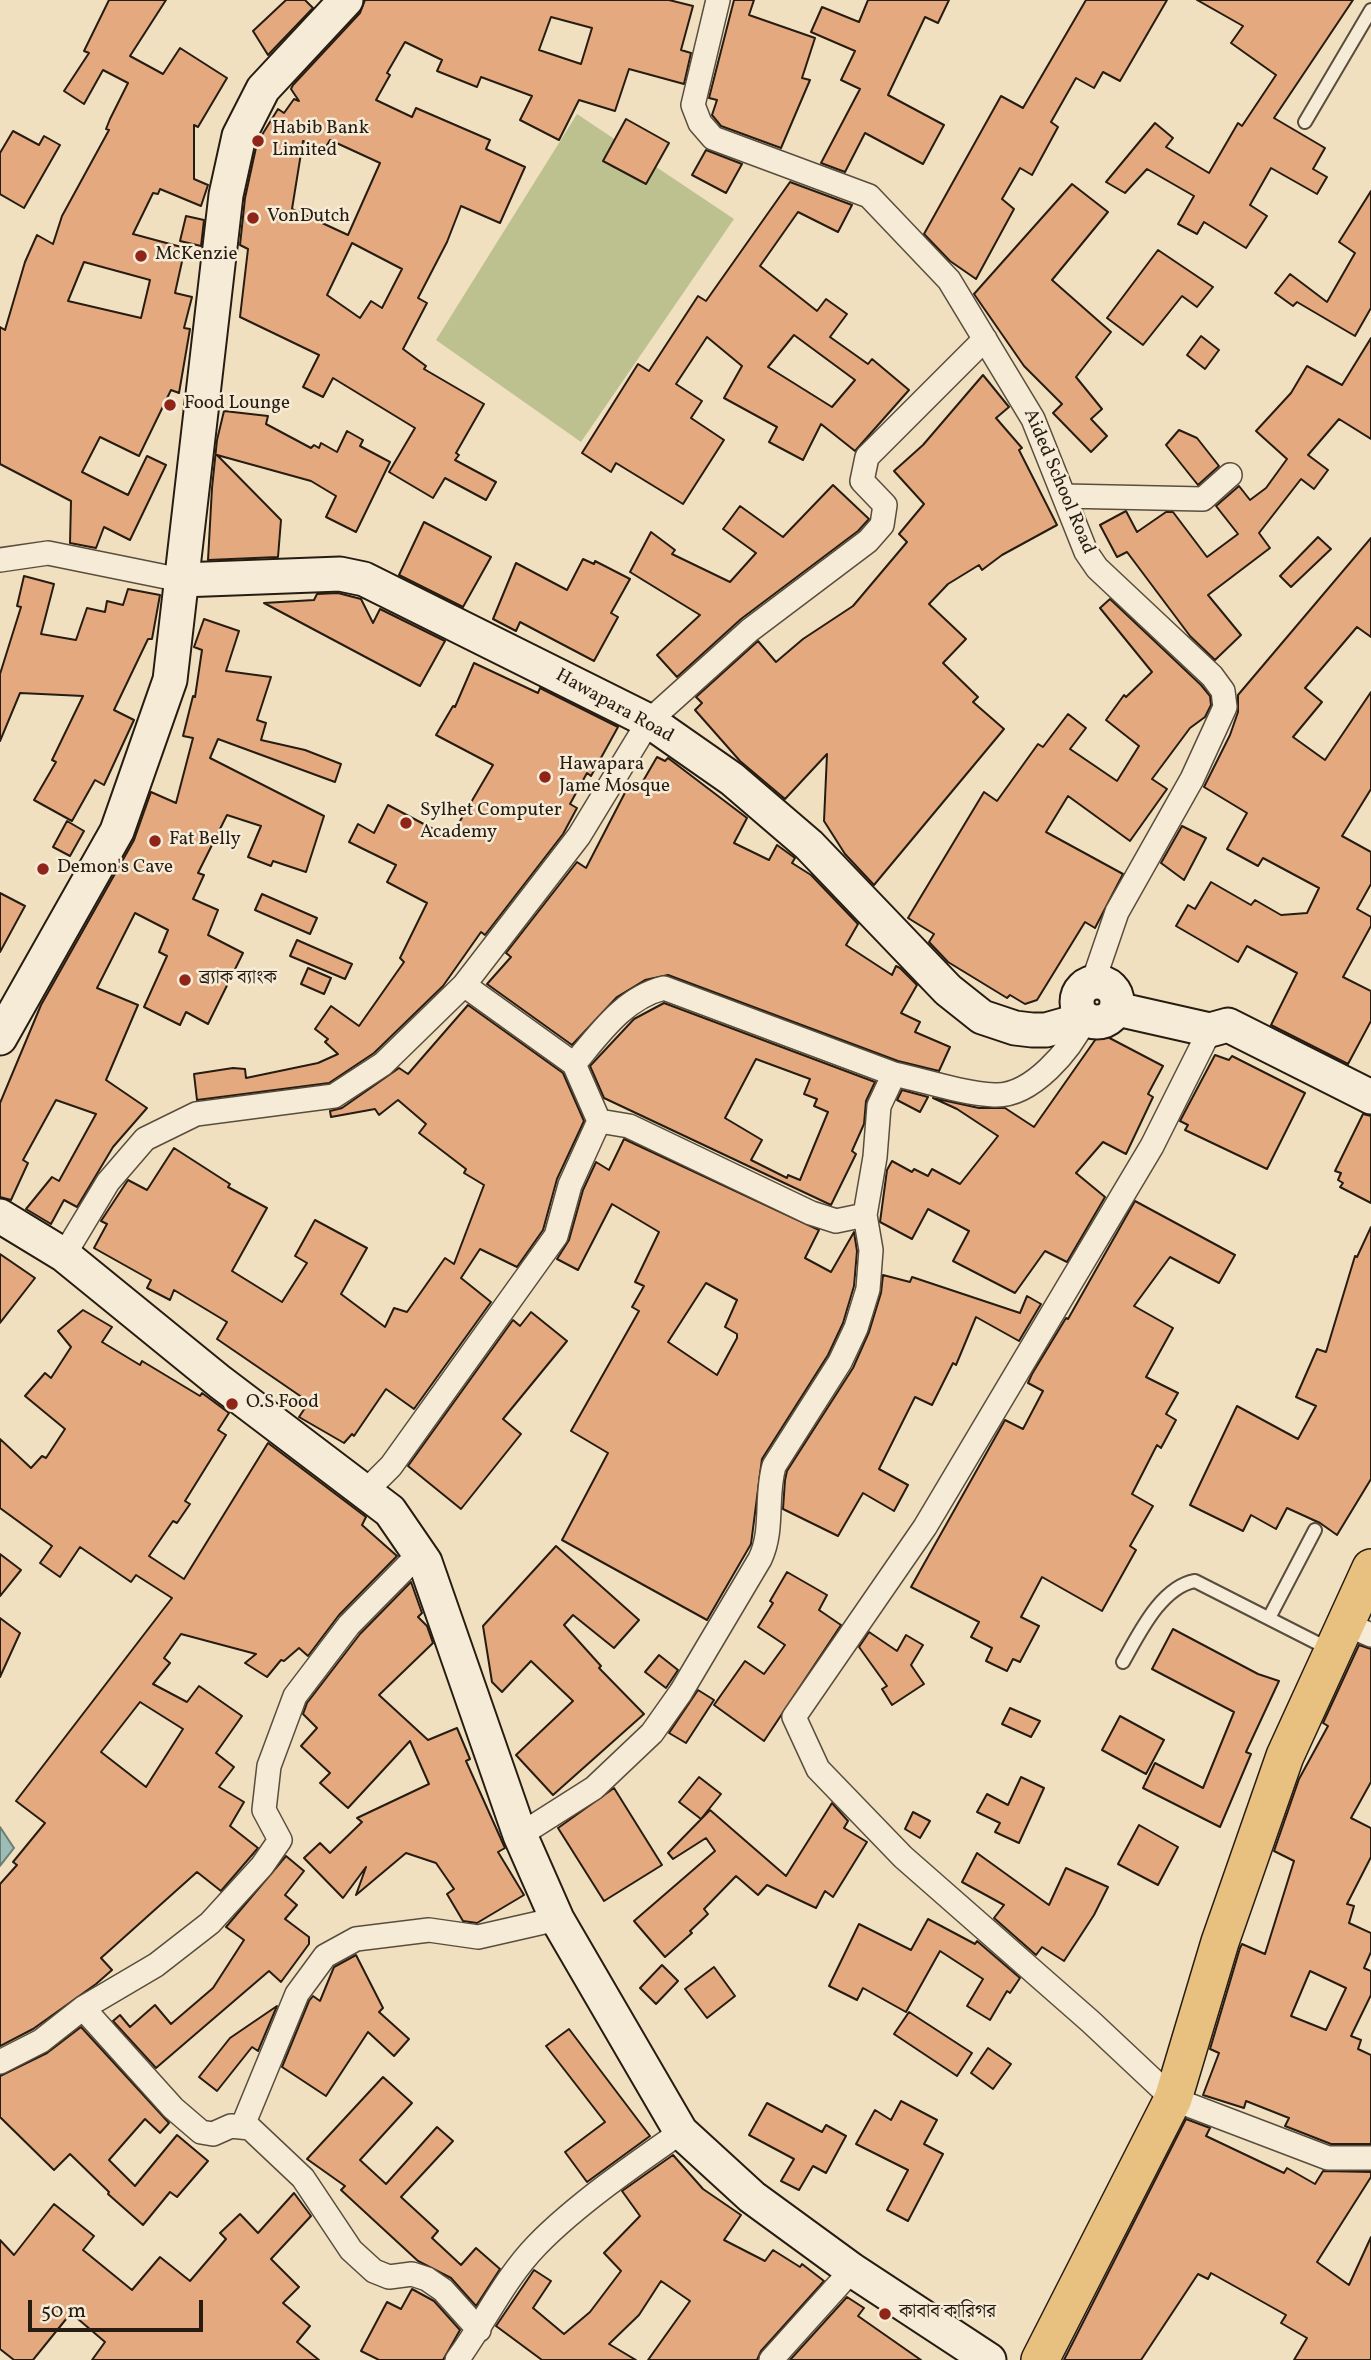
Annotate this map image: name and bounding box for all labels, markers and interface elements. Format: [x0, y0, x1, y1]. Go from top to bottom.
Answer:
place label: Habib Bank Limited [272, 119, 369, 163]
marker: Habib Bank Limited [250, 133, 266, 149]
place label: VonDutch [267, 207, 350, 229]
marker: VonDutch [245, 210, 261, 226]
place label: McKenzie [155, 245, 238, 267]
marker: McKenzie [133, 248, 149, 264]
place label: Food Lounge [184, 394, 290, 416]
marker: Food Lounge [162, 397, 178, 413]
street label: Aided School Road [1017, 406, 1099, 558]
street label: Hawapara Road [551, 665, 677, 749]
place label: Hawapara Jame Mosque [559, 755, 670, 799]
marker: Hawapara Jame Mosque [537, 769, 553, 785]
place label: Sylhet Computer Academy [420, 801, 562, 845]
marker: Sylhet Computer Academy [398, 815, 414, 831]
place label: Fat Belly [169, 830, 241, 852]
marker: Fat Belly [147, 833, 163, 849]
place label: Demon's Cave [57, 858, 173, 880]
marker: Demon's Cave [35, 861, 51, 877]
place label: ব্র্যাক ব্যাংক [199, 969, 277, 991]
marker: ব্র্যাক ব্যাংক [177, 972, 193, 988]
place label: O.S Food [246, 1393, 319, 1415]
marker: O.S Food [224, 1396, 240, 1412]
scale bar [32, 2286, 206, 2330]
text: 50 m [41, 2297, 86, 2326]
place label: কাবাব কারিগর [899, 2303, 996, 2325]
marker: কাবাব কারিগর [877, 2306, 893, 2322]

